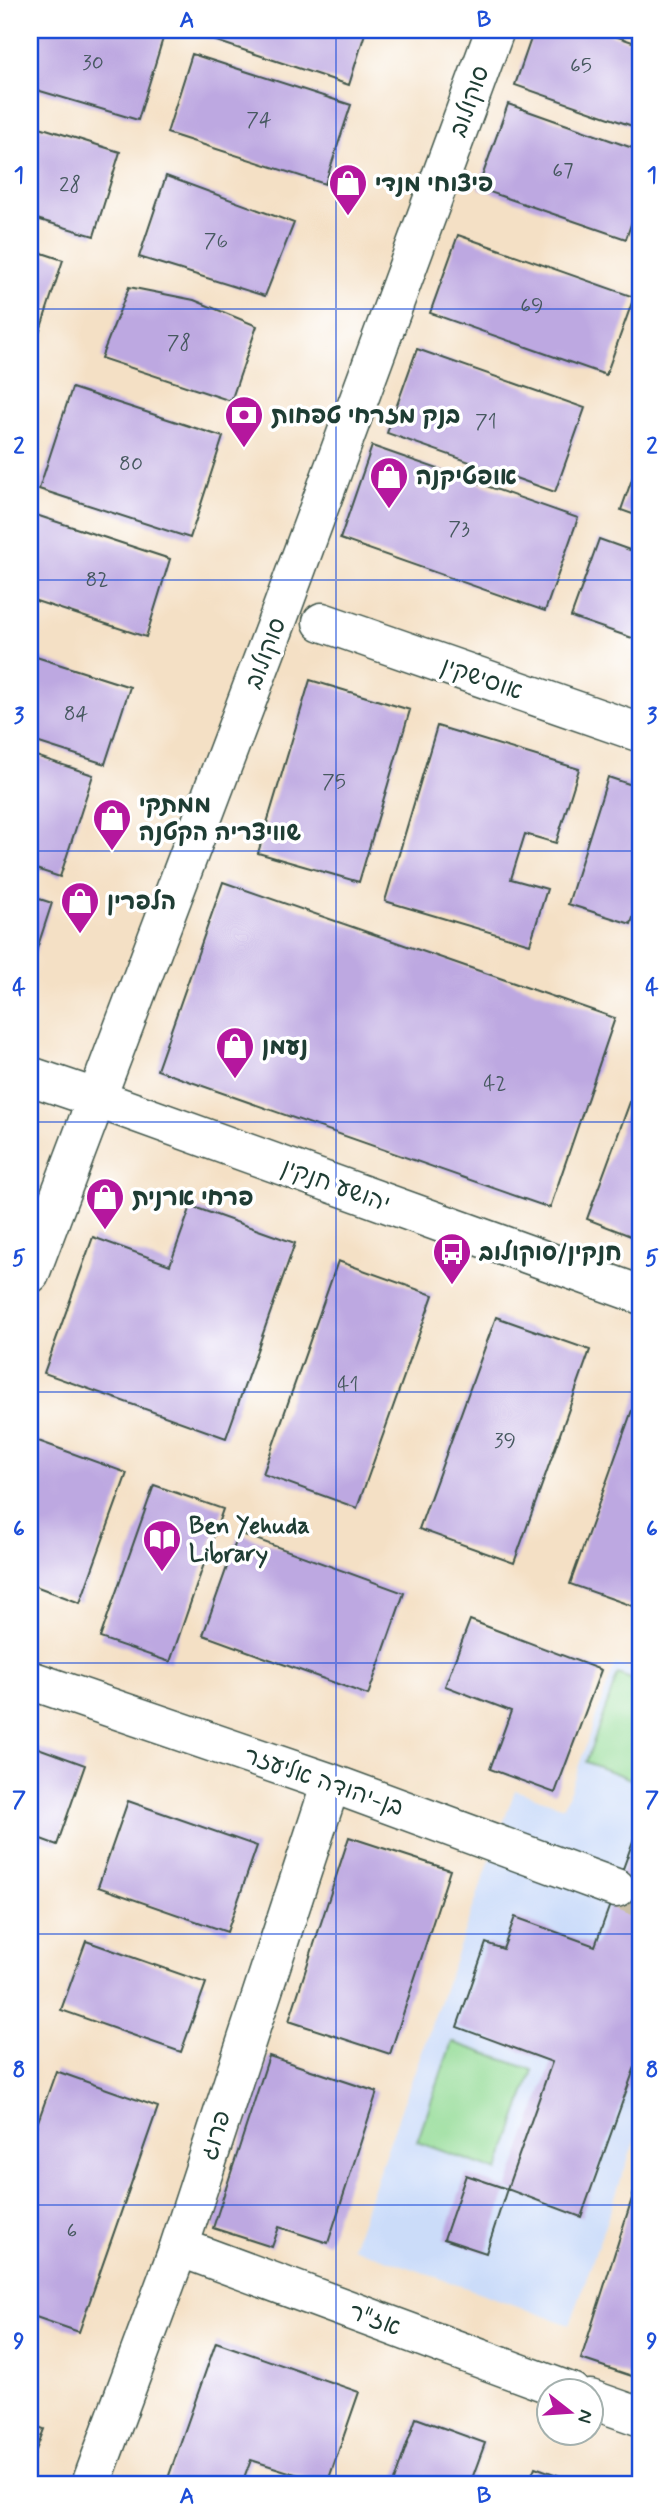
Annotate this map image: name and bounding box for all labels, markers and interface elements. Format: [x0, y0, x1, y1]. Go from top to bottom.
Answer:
text: A [179, 6, 195, 36]
text: B [477, 6, 492, 36]
house number: 30 [82, 49, 104, 77]
house number: 65 [570, 52, 592, 80]
street label: סוקולוב [443, 62, 498, 141]
house number: 74 [246, 106, 272, 134]
house number: 67 [552, 157, 574, 185]
text: 1 [14, 161, 24, 191]
text: 1 [647, 161, 657, 191]
shop icon: פיצוחי מנדי [327, 162, 369, 217]
place label: פיצוחי מנדי [375, 169, 493, 200]
house number: 28 [59, 171, 81, 199]
house number: 76 [204, 227, 228, 255]
house number: 69 [520, 292, 544, 320]
house number: 78 [167, 329, 191, 357]
bank icon: בנק מזרחי טפחות [223, 394, 265, 449]
place label: בנק מזרחי טפחות [271, 401, 460, 432]
house number: 71 [475, 408, 497, 436]
text: 2 [13, 432, 25, 462]
text: 2 [646, 432, 658, 462]
house number: 80 [119, 450, 143, 478]
shop icon: אופטיקנה [368, 455, 410, 510]
place label: אופטיקנה [416, 462, 517, 493]
house number: 73 [448, 515, 470, 543]
house number: 82 [86, 566, 108, 594]
street label: סוקולוב [239, 614, 294, 693]
street label: אוסישקין [437, 651, 526, 708]
house number: 84 [64, 700, 89, 728]
text: 3 [14, 702, 25, 732]
text: 3 [647, 702, 658, 732]
house number: 75 [322, 768, 346, 796]
place label: ממתקי שוויצריה הקטנה [139, 790, 301, 849]
shop icon: ממתקי שוויצריה הקטנה [91, 797, 133, 852]
shop icon: הלפרין [59, 880, 101, 935]
place label: הלפרין [107, 887, 176, 918]
text: 4 [12, 973, 26, 1003]
text: 4 [645, 973, 659, 1003]
shop icon: נעמן [214, 1025, 256, 1080]
place label: נעמן [262, 1032, 308, 1063]
house number: 42 [483, 1070, 507, 1098]
street label: יהושע חנקין [277, 1152, 394, 1220]
shop icon: פרחי ארנית [84, 1176, 126, 1231]
place label: פרחי ארנית [132, 1183, 254, 1214]
bus stop icon: חנקין/סוקולוב [431, 1231, 473, 1286]
place label: חנקין/סוקולוב [478, 1238, 622, 1269]
text: 5 [12, 1244, 26, 1274]
text: 5 [645, 1244, 659, 1274]
house number: 41 [337, 1371, 359, 1399]
house number: 39 [494, 1427, 516, 1455]
place label: Ben Yehuda Library [189, 1511, 310, 1570]
text: 6 [13, 1515, 25, 1545]
text: 6 [646, 1515, 658, 1545]
library icon: Ben Yehuda Library [141, 1518, 183, 1573]
street label: בן-יהודה אליעזר [240, 1741, 407, 1824]
text: 7 [12, 1786, 26, 1816]
text: 7 [645, 1786, 659, 1816]
text: 8 [13, 2056, 25, 2086]
text: 8 [646, 2056, 658, 2086]
street label: פרוג [194, 2107, 239, 2164]
house number: 6 [67, 2217, 77, 2245]
street label: אז"ר [344, 2297, 405, 2344]
text: 9 [13, 2327, 25, 2357]
text: 9 [646, 2327, 658, 2357]
north arrow [534, 2378, 604, 2448]
text: N [571, 2407, 599, 2426]
text: A [179, 2482, 195, 2512]
text: B [477, 2482, 492, 2512]

